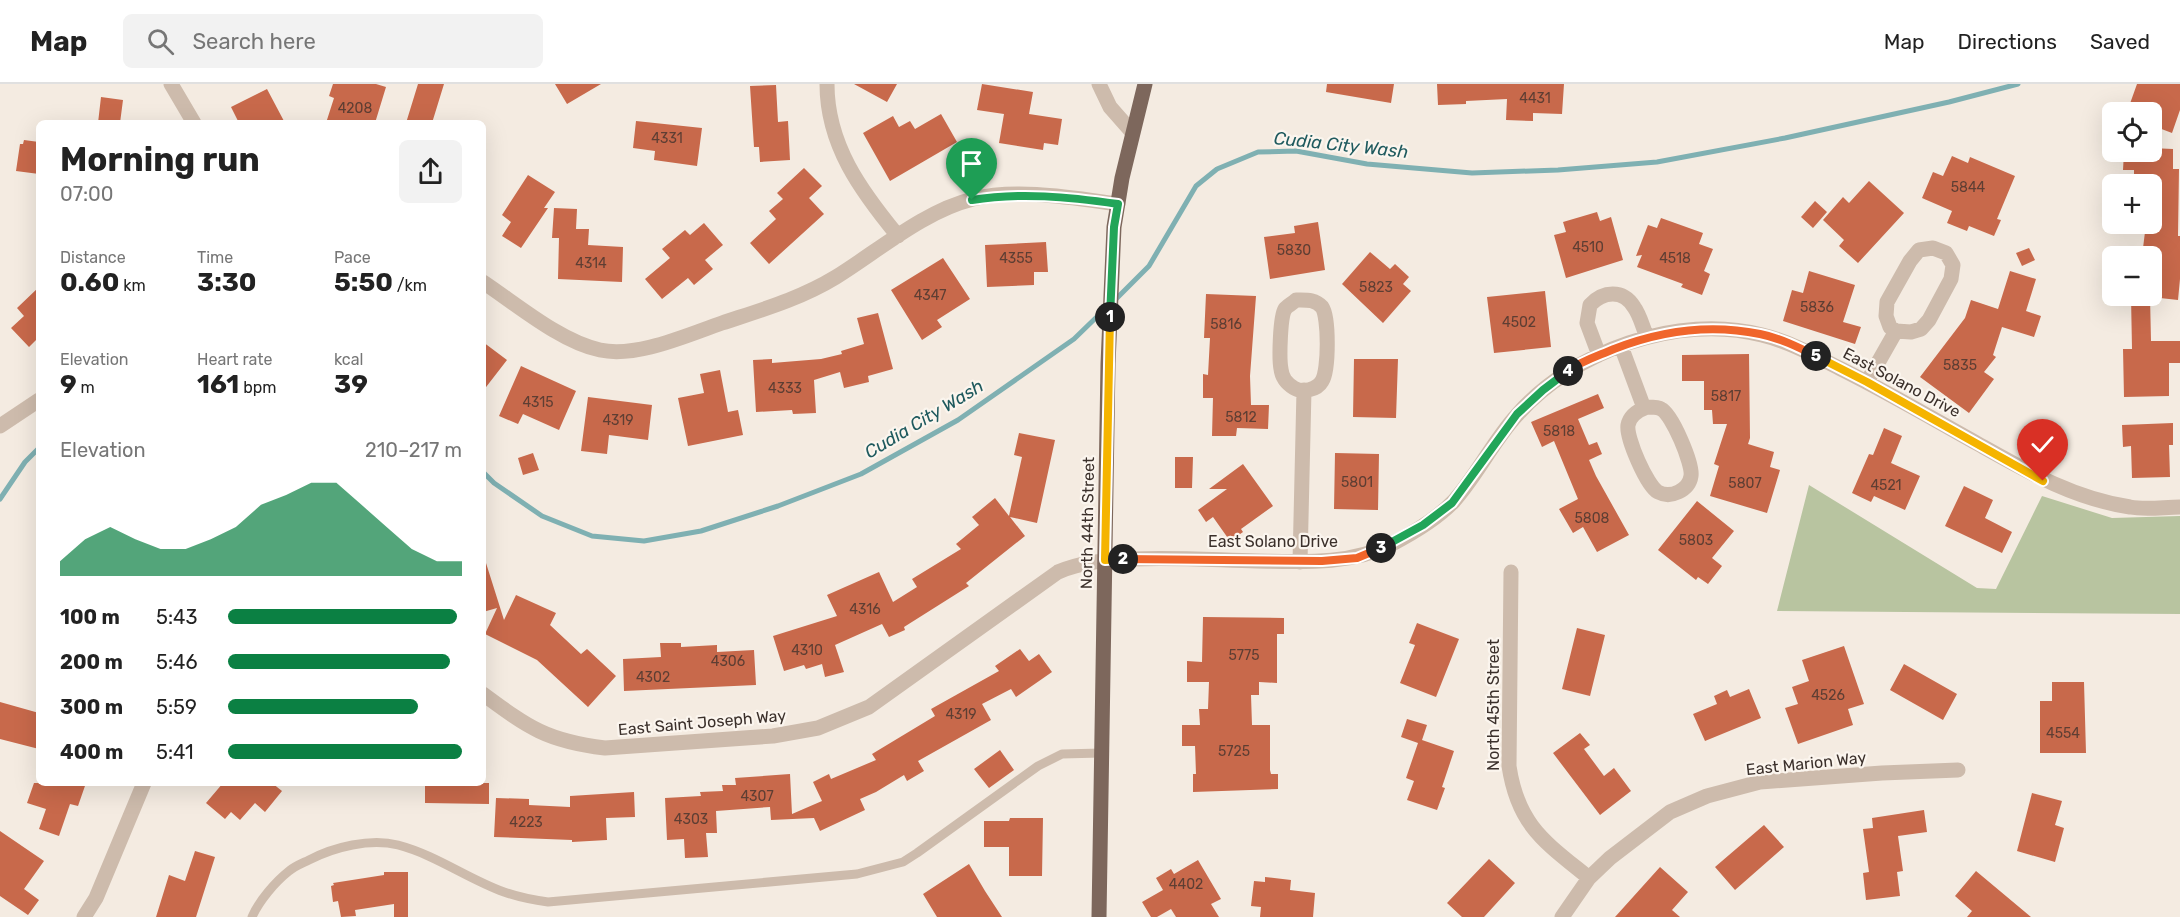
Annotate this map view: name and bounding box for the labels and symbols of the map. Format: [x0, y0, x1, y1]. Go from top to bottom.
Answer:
house number: 4431 [1519, 90, 1551, 107]
house number: 4208 [338, 100, 372, 117]
water label: Cudia City Wash [1273, 127, 1409, 163]
house number: 4331 [651, 130, 683, 147]
pin [946, 138, 997, 200]
house number: 5844 [1951, 179, 1986, 196]
house number: 4510 [1572, 239, 1604, 256]
house number: 5830 [1277, 242, 1311, 259]
house number: 4355 [999, 250, 1033, 267]
house number: 4518 [1659, 250, 1691, 267]
house number: 4314 [575, 255, 607, 272]
house number: 5823 [1359, 279, 1393, 296]
house number: 4347 [914, 287, 946, 304]
house number: 5836 [1800, 299, 1834, 316]
pin: 1 [1095, 302, 1125, 332]
house number: 4502 [1502, 314, 1536, 331]
house number: 5816 [1210, 316, 1242, 333]
pin: 5 [1801, 341, 1831, 371]
street label: East Solano Drive [1840, 344, 1964, 421]
pin: 4 [1553, 356, 1583, 386]
house number: 5835 [1943, 357, 1977, 374]
water label: Cudia City Wash [860, 375, 988, 463]
house number: 4333 [768, 380, 802, 397]
house number: 5817 [1711, 388, 1741, 405]
house number: 4315 [522, 394, 554, 411]
house number: 5812 [1225, 409, 1257, 426]
house number: 4319 [602, 412, 634, 429]
pin [2017, 419, 2068, 481]
house number: 5818 [1543, 423, 1575, 440]
street label: North 44th Street [1077, 457, 1098, 589]
house number: 5801 [1341, 474, 1373, 491]
house number: 5807 [1728, 475, 1762, 492]
house number: 4521 [1870, 477, 1902, 494]
house number: 5808 [1574, 510, 1610, 527]
street label: East Solano Drive [1208, 532, 1338, 551]
house number: 5803 [1679, 532, 1713, 549]
pin: 3 [1366, 533, 1396, 563]
pin: 2 [1108, 544, 1138, 574]
house number: 4316 [849, 601, 881, 618]
street label: North 45th Street [1484, 639, 1503, 771]
house number: 4310 [791, 642, 823, 659]
house number: 5775 [1229, 647, 1260, 664]
house number: 4306 [711, 653, 745, 670]
house number: 4302 [636, 669, 670, 686]
house number: 4526 [1811, 687, 1845, 704]
street label: East Saint Joseph Way [617, 706, 787, 739]
house number: 4319 [945, 706, 977, 723]
house number: 4554 [2046, 725, 2080, 742]
house number: 5725 [1218, 743, 1250, 760]
street label: East Marion Way [1745, 748, 1867, 779]
house number: 4307 [740, 788, 774, 805]
house number: 4303 [674, 811, 708, 828]
house number: 4223 [509, 814, 543, 831]
house number: 4402 [1169, 876, 1203, 893]

